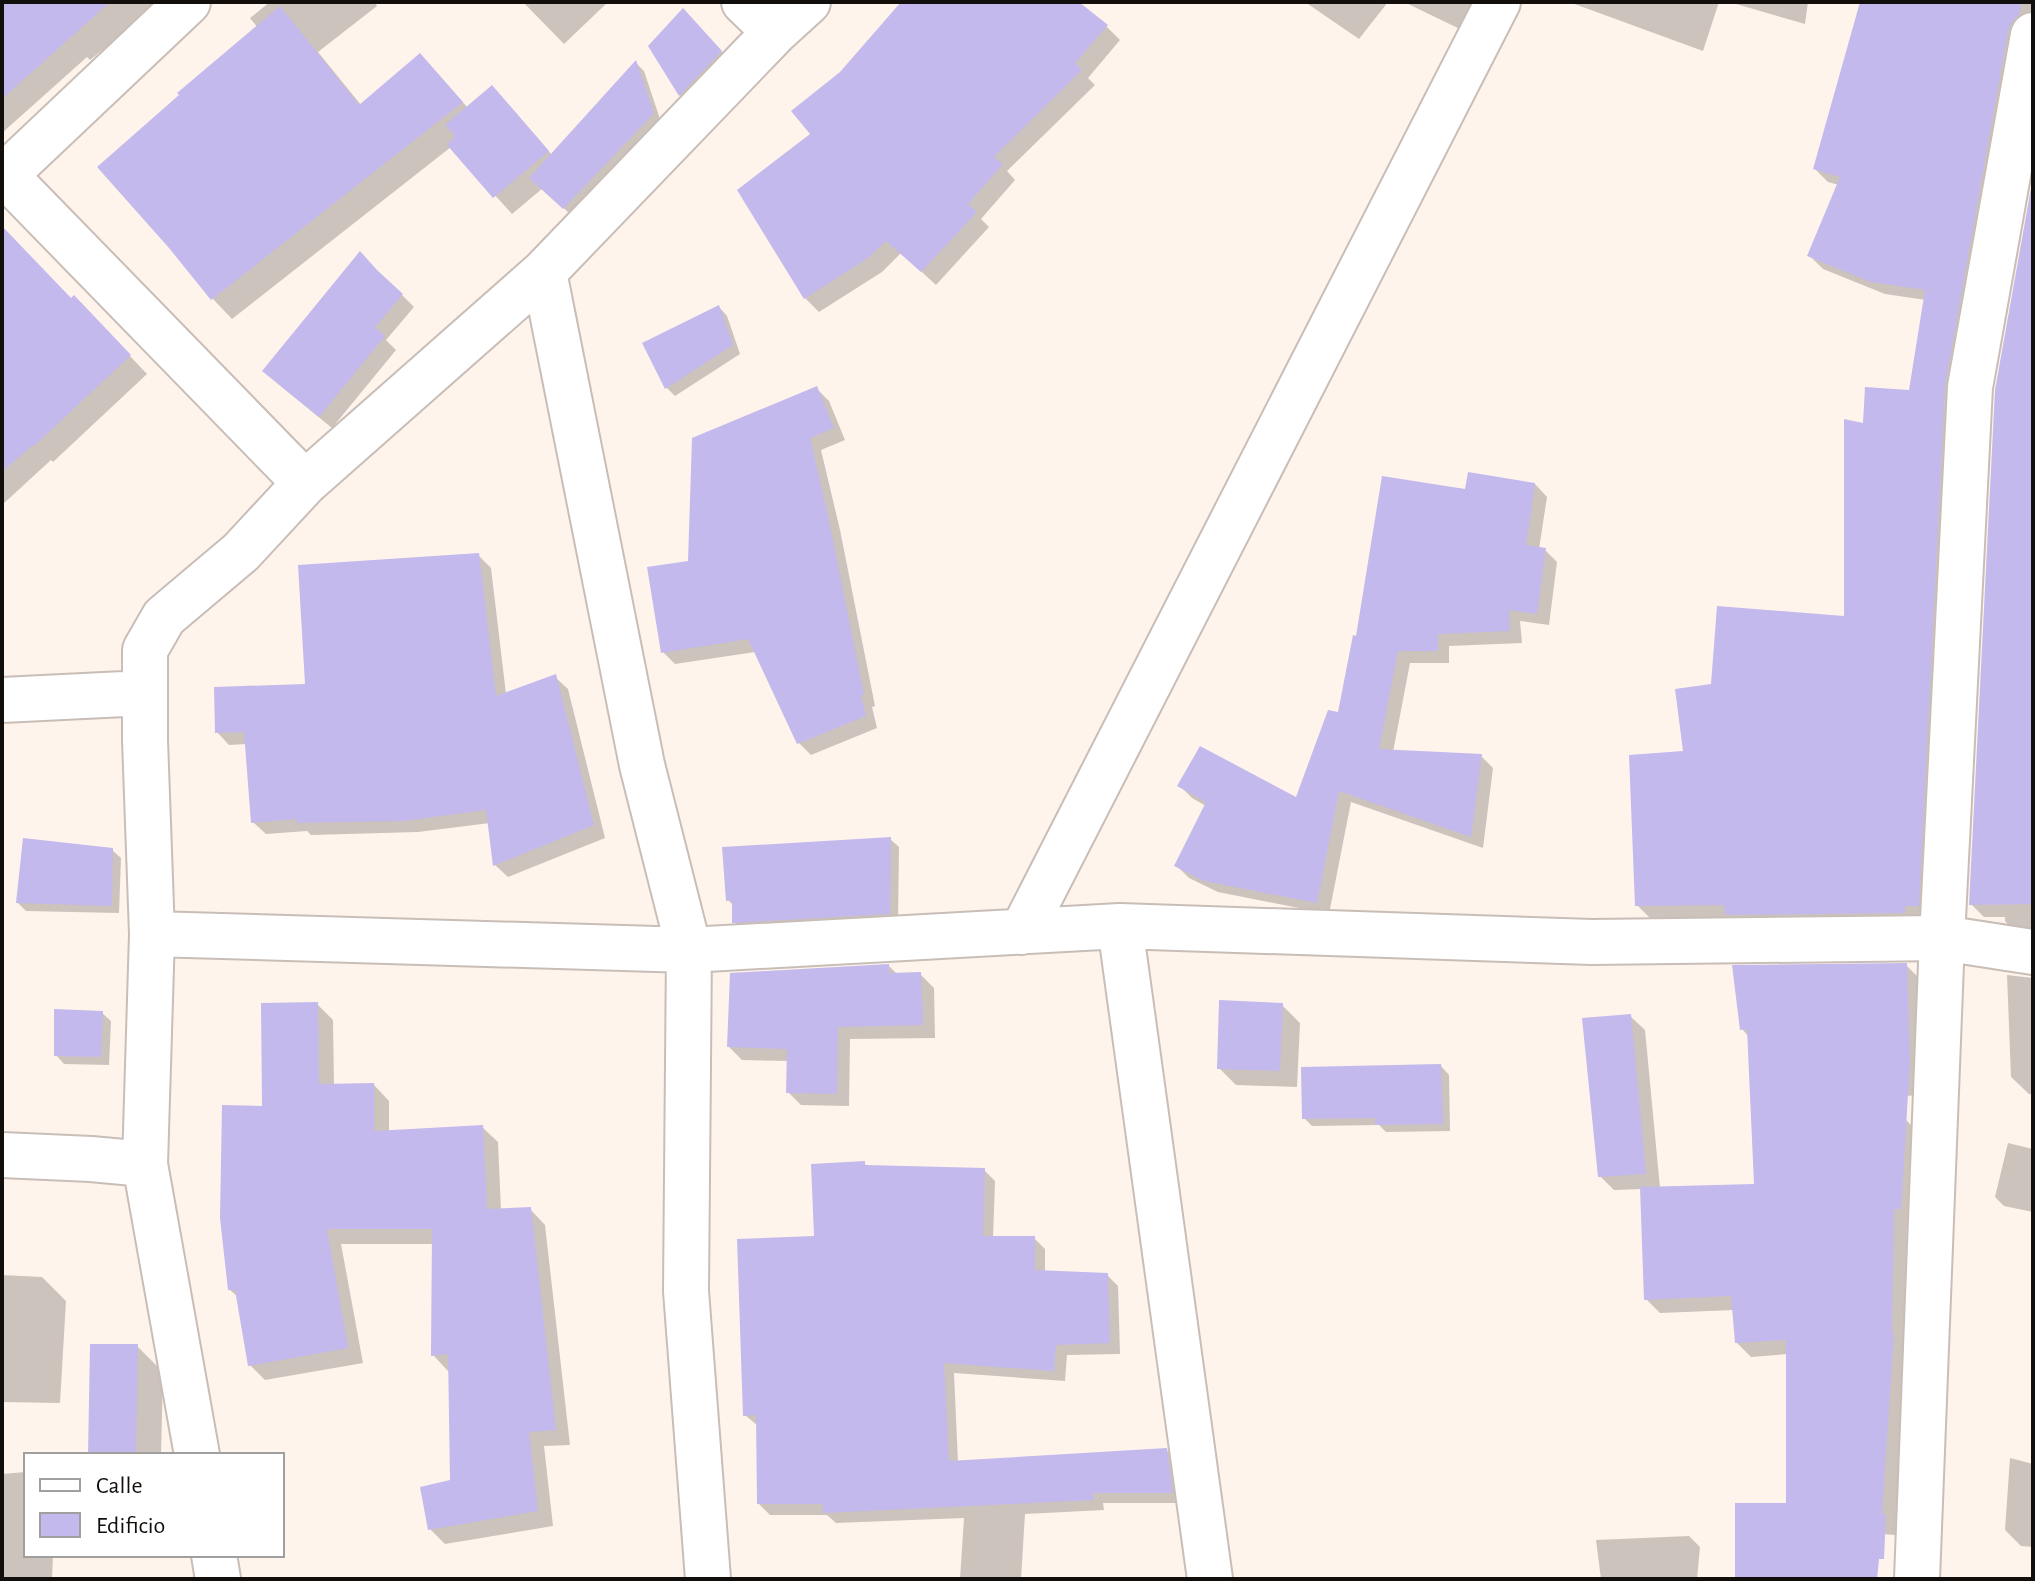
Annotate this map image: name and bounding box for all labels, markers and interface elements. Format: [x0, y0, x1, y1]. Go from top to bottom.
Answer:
legend [24, 1453, 284, 1557]
text: Calle [96, 1474, 143, 1498]
text: Edificio [96, 1514, 165, 1538]

